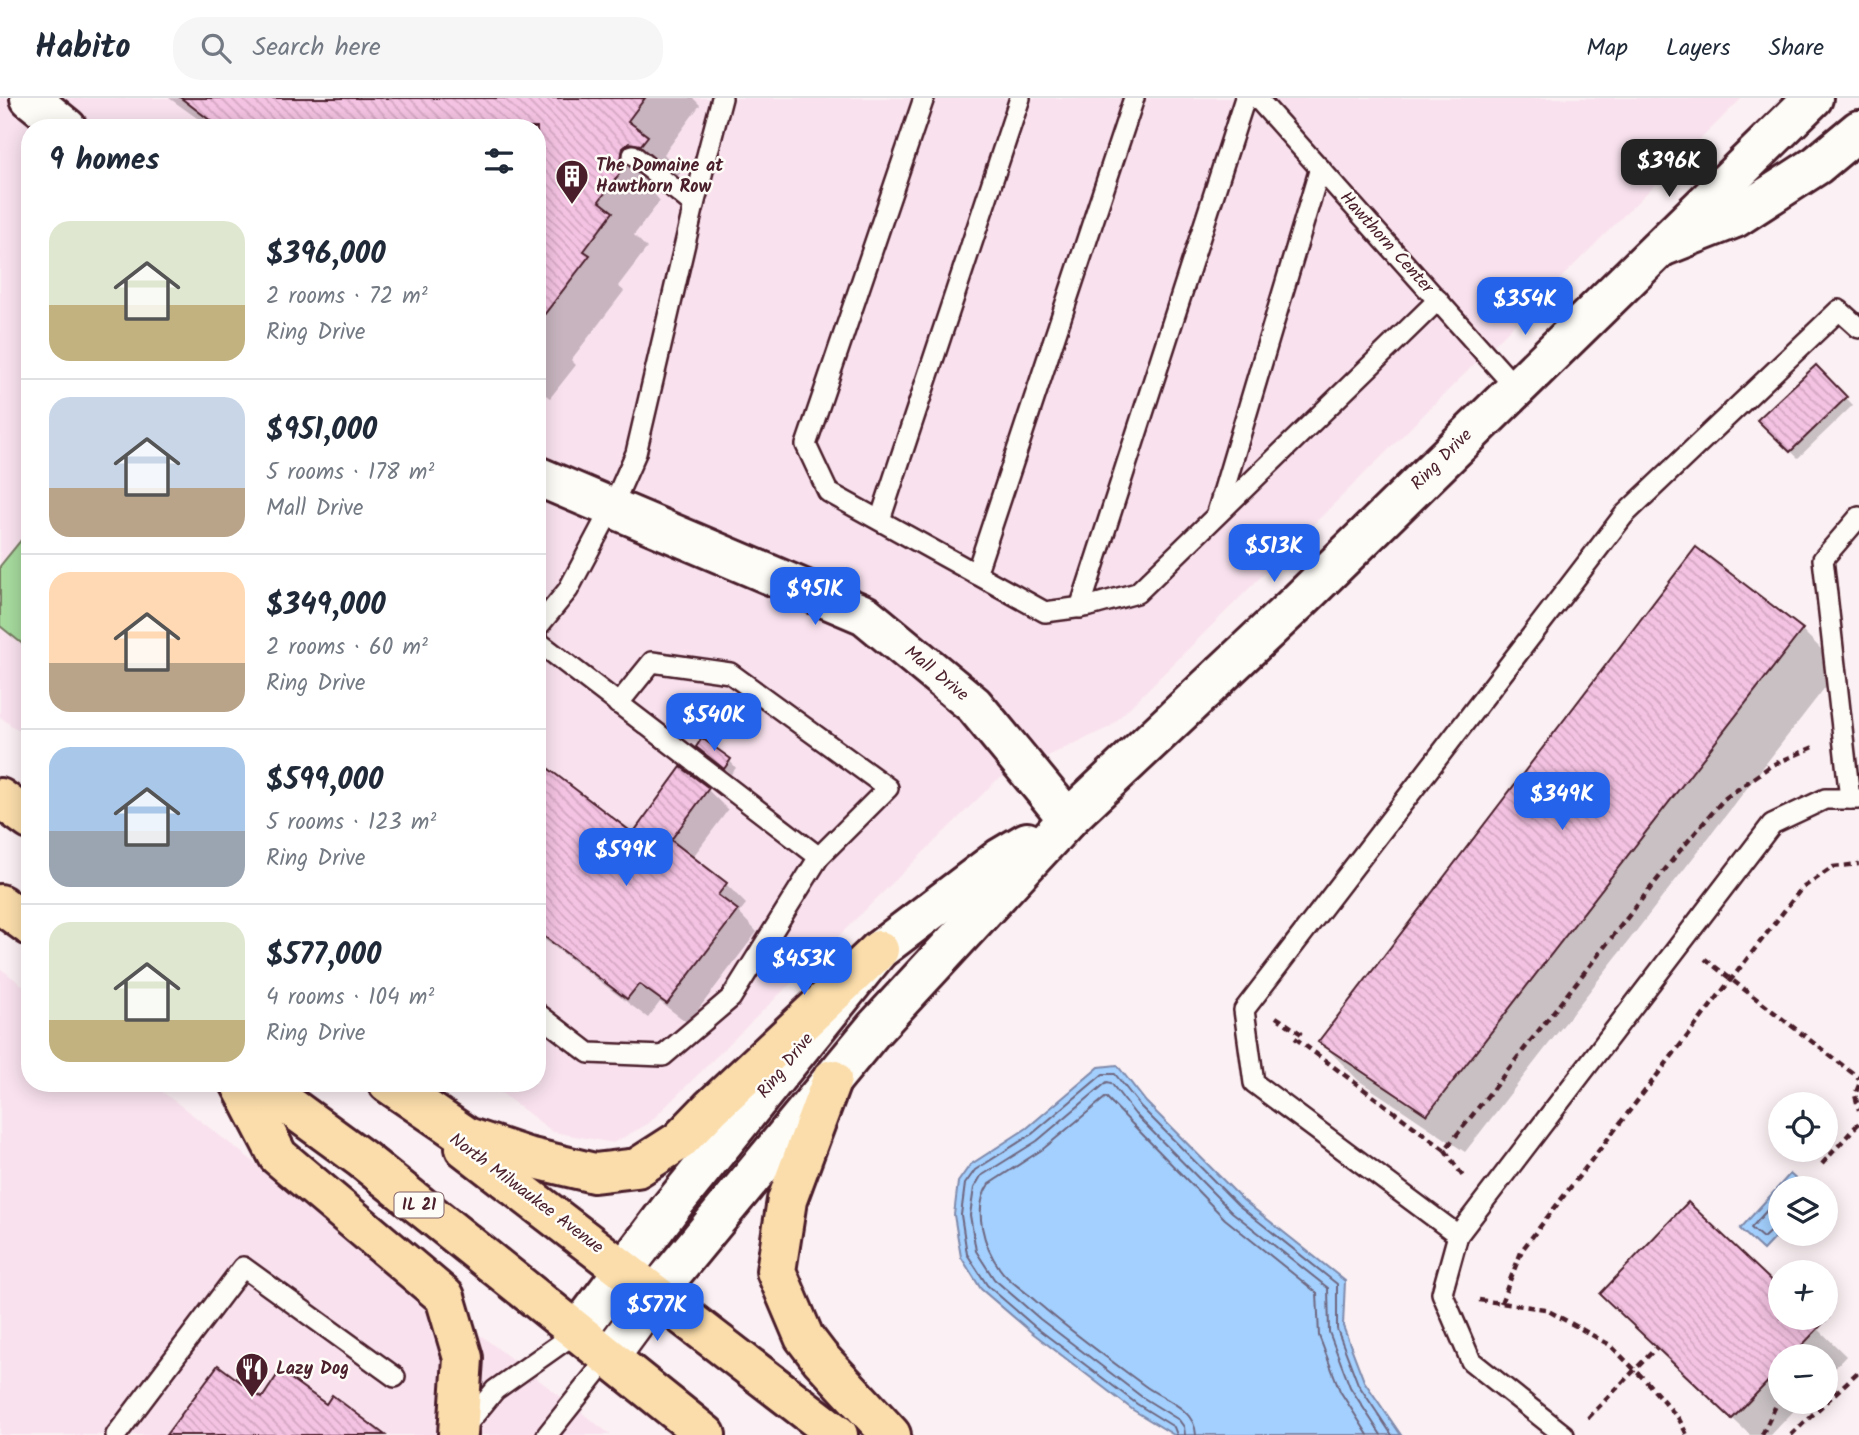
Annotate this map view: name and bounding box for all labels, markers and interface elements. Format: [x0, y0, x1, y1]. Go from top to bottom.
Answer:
search box [173, 17, 663, 80]
text: Habito [35, 22, 131, 75]
text: Search here [253, 27, 381, 69]
icon: search [197, 29, 235, 67]
text: Map [1586, 29, 1628, 68]
text: Layers [1666, 29, 1730, 68]
text: Share [1768, 29, 1824, 68]
text: 9 homes [49, 137, 160, 185]
pin: $396K [1620, 140, 1718, 199]
icon: filters [480, 142, 518, 180]
text: $396K [1637, 144, 1701, 180]
place label: The Domaine at Hawthorn Row [596, 152, 724, 202]
building icon: The Domaine at Hawthorn Row [553, 157, 591, 206]
street label: Hawthorn Center [1332, 185, 1441, 302]
text: $396,000 [266, 231, 386, 279]
icon: home [105, 249, 189, 333]
pin: $354K [1476, 278, 1574, 337]
text: 2 rooms · 72 m² [266, 279, 428, 315]
text: $354K [1493, 282, 1557, 318]
text: Ring Drive [266, 315, 365, 351]
text: $951,000 [266, 407, 377, 455]
street label: Ring Drive [1404, 422, 1480, 498]
icon: home [105, 425, 189, 509]
text: 5 rooms · 178 m² [266, 455, 434, 491]
text: Mall Drive [266, 491, 363, 527]
pin: $513K [1225, 524, 1323, 584]
text: $513K [1245, 529, 1303, 565]
pin: $951K [766, 568, 864, 627]
text: $951K [786, 572, 844, 608]
text: $349,000 [266, 582, 386, 630]
icon: home [105, 600, 189, 684]
text: 2 rooms · 60 m² [266, 630, 428, 666]
street label: Mall Drive [897, 639, 975, 709]
text: Ring Drive [266, 666, 365, 702]
pin: $540K [665, 694, 763, 753]
text: $540K [682, 698, 746, 734]
text: $599,000 [266, 757, 383, 805]
pin: $349K [1513, 772, 1611, 832]
icon: home [105, 775, 189, 859]
text: $349K [1530, 777, 1594, 813]
text: 5 rooms · 123 m² [266, 805, 436, 841]
pin: $599K [577, 828, 675, 888]
text: $599K [595, 833, 657, 869]
text: Ring Drive [266, 841, 365, 877]
text: $577,000 [266, 932, 381, 980]
pin: $453K [755, 937, 853, 997]
text: $453K [772, 942, 836, 978]
icon: home [105, 950, 189, 1034]
text: 4 rooms · 104 m² [266, 980, 434, 1016]
text: Ring Drive [266, 1016, 365, 1052]
street label: Ring Drive [750, 1027, 822, 1105]
map controls [1768, 1092, 1838, 1414]
button: locate [1768, 1092, 1838, 1162]
street label: North Milwaukee Avenue [443, 1126, 609, 1262]
button: layers [1768, 1176, 1838, 1246]
road number: IL 21 [394, 1192, 444, 1218]
button: + [1768, 1260, 1838, 1330]
pin: $577K [608, 1284, 706, 1343]
text: $577K [627, 1288, 687, 1324]
button: − [1768, 1344, 1838, 1414]
restaurant icon: Lazy Dog [233, 1350, 271, 1399]
place label: Lazy Dog [276, 1355, 349, 1384]

